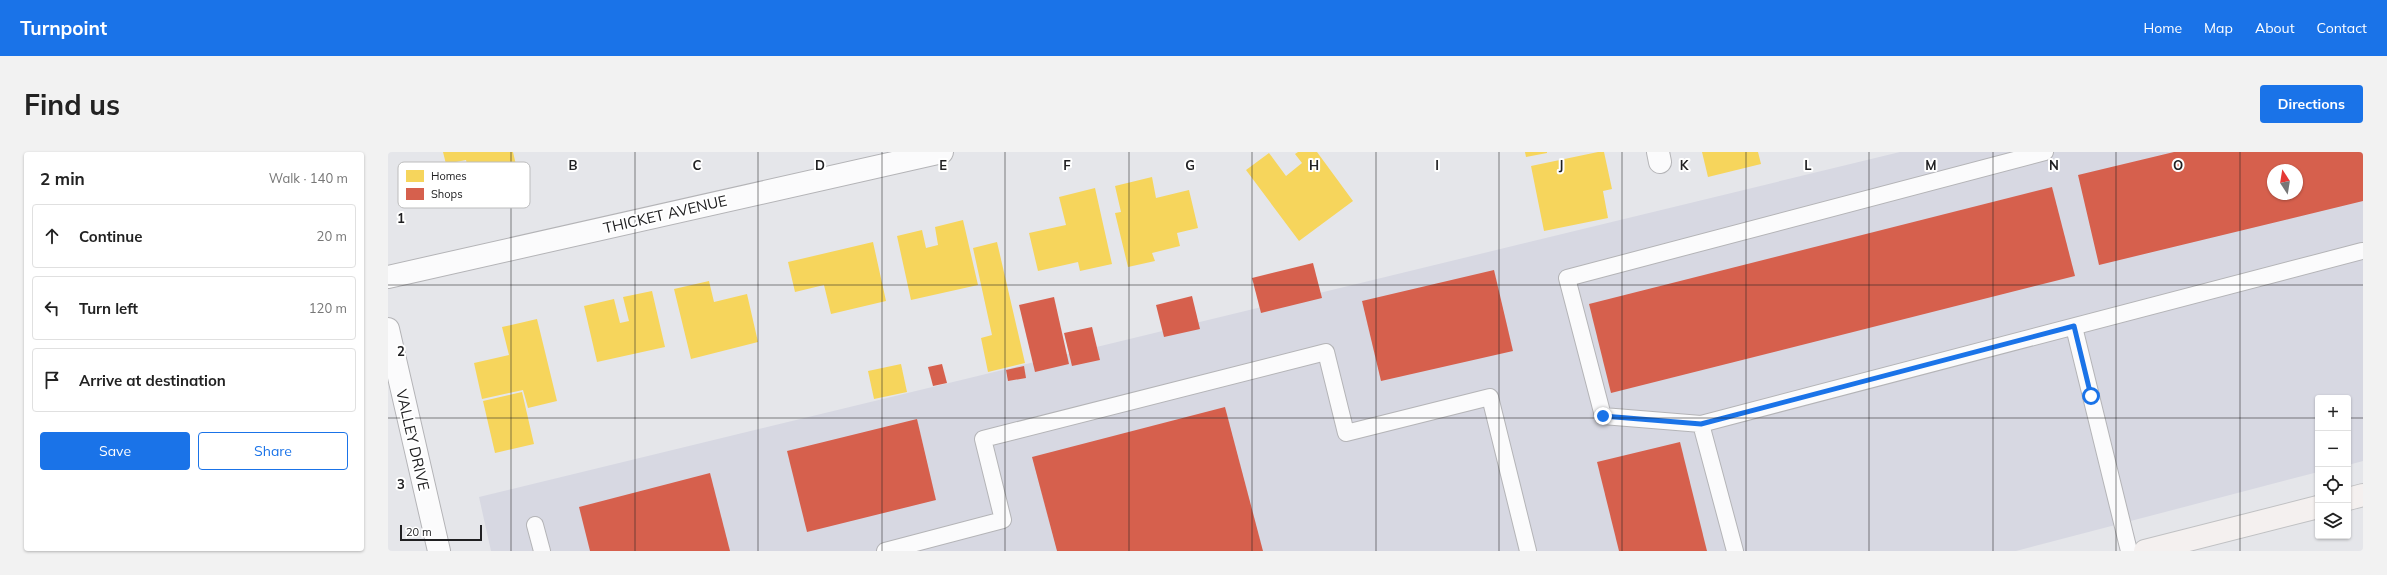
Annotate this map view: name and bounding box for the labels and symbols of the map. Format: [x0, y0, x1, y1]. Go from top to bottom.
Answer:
text: B [569, 157, 578, 173]
text: C [693, 157, 702, 173]
text: D [815, 157, 825, 173]
text: E [939, 157, 947, 173]
text: F [1063, 157, 1071, 173]
text: G [1185, 157, 1195, 173]
text: H [1309, 157, 1319, 173]
text: I [1435, 157, 1439, 173]
text: J [1559, 157, 1563, 173]
text: K [1680, 157, 1690, 173]
text: L [1804, 157, 1812, 173]
text: M [1925, 157, 1937, 173]
text: N [2049, 157, 2059, 173]
text: O [2173, 157, 2183, 173]
legend [398, 162, 530, 208]
north arrow [2267, 164, 2303, 200]
text: Homes [431, 169, 467, 183]
text: Shops [431, 187, 463, 201]
street label: THICKET AVENUE [601, 191, 729, 237]
text: 1 [397, 210, 405, 226]
text: 2 [397, 343, 405, 359]
street label: VALLEY DRIVE [392, 387, 434, 493]
route start [2082, 387, 2100, 405]
route end [1594, 407, 1612, 425]
text: 3 [397, 476, 405, 492]
scale bar [400, 523, 482, 542]

